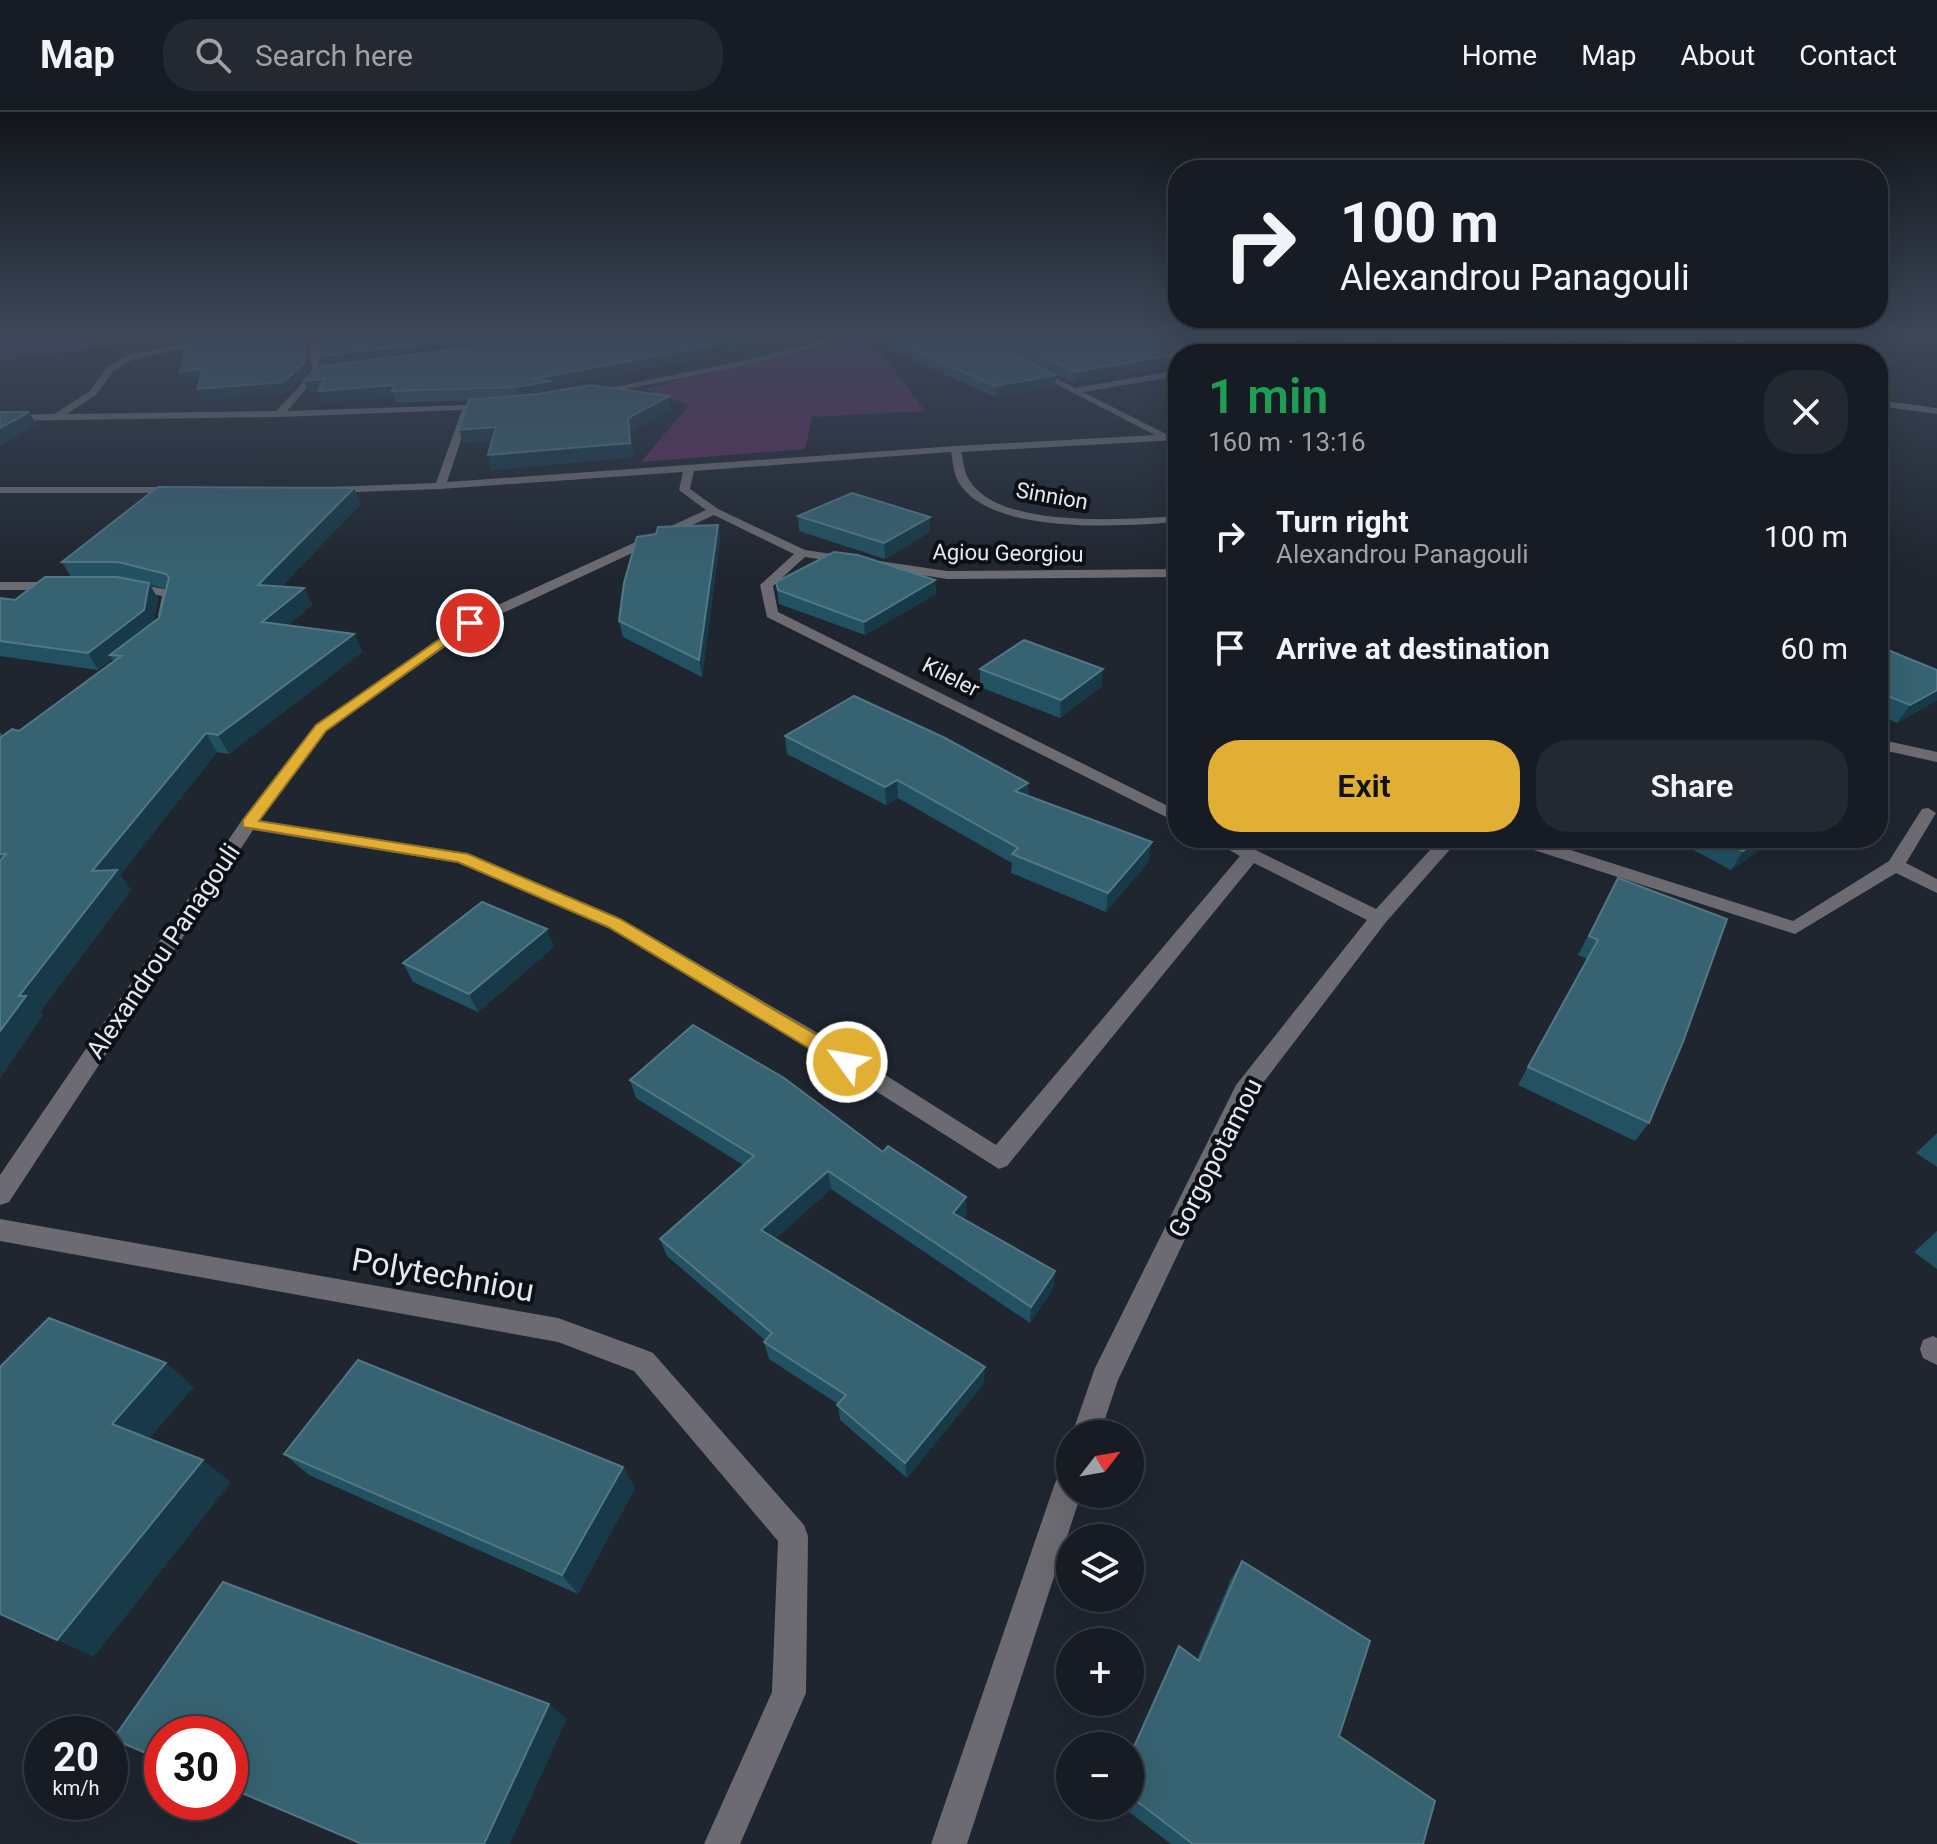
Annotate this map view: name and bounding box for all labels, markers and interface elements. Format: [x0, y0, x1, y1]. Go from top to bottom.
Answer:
search box [163, 19, 723, 91]
text: Map [40, 33, 115, 77]
icon: search [191, 33, 235, 77]
text: Search here [255, 38, 413, 73]
text: Home [1462, 39, 1537, 72]
text: Map [1581, 39, 1637, 72]
text: About [1681, 39, 1755, 72]
text: Contact [1799, 39, 1897, 72]
text: 100 m [1340, 190, 1499, 256]
icon: right [1208, 192, 1312, 296]
text: Alexandrou Panagouli [1340, 257, 1690, 299]
text: 1 min [1208, 368, 1328, 425]
button: close [1764, 370, 1848, 454]
text: 160 m · 13:16 [1208, 427, 1366, 457]
street label: Sinnion [1014, 477, 1090, 515]
text: Turn right [1276, 504, 1409, 539]
icon: right [1208, 514, 1252, 558]
text: 100 m [1764, 519, 1848, 554]
street label: Agiou Georgiou [932, 539, 1084, 567]
text: Alexandrou Panagouli [1276, 539, 1529, 569]
pin [436, 589, 504, 657]
icon: arrive [448, 601, 492, 645]
icon: arrive [1208, 626, 1252, 670]
text: Arrive at destination [1276, 631, 1550, 666]
text: 60 m [1781, 631, 1848, 666]
street label: Kileler [918, 652, 984, 702]
button: Exit [1208, 740, 1520, 832]
button: Share [1536, 740, 1848, 832]
street label: Alexandrou Panagouli [80, 838, 246, 1064]
position arrow [805, 1020, 889, 1104]
street label: Gorgopotamou [1162, 1073, 1268, 1243]
street label: Polytechniou [349, 1240, 537, 1310]
north arrow [1056, 1420, 1144, 1508]
map controls [1056, 1420, 1144, 1820]
button: layers [1056, 1524, 1144, 1612]
button: + [1056, 1628, 1144, 1716]
speed limit sign: 30 [144, 1716, 248, 1820]
button: − [1056, 1732, 1144, 1820]
text: 20 [53, 1734, 99, 1781]
text: km/h [53, 1776, 99, 1800]

